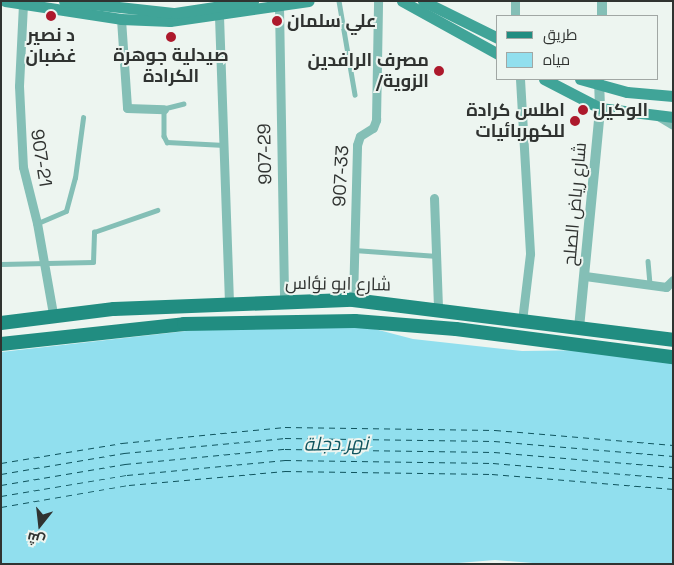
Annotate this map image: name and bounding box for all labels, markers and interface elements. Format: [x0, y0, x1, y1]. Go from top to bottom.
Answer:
marker: د نصير غضبان [44, 9, 58, 23]
place label: علي سلمان [287, 10, 376, 32]
marker: علي سلمان [271, 15, 283, 27]
legend [497, 15, 659, 80]
place label: د نصير غضبان [25, 25, 77, 68]
text: طريق [543, 25, 577, 44]
marker: صيدلية جوهرة الكرادة [165, 31, 177, 43]
place label: صيدلية جوهرة الكرادة [113, 45, 229, 88]
place label: مصرف الرافدين /الزوية [308, 50, 429, 92]
text: مياه [543, 50, 570, 69]
marker: مصرف الرافدين /الزوية [433, 65, 445, 77]
place label: الوكيل [593, 99, 648, 121]
place label: اطلس كرادة للكهربائيات [466, 100, 565, 142]
marker: الوكيل [577, 104, 589, 116]
marker: اطلس كرادة للكهربائيات [569, 115, 581, 127]
street label: 907-29 [254, 123, 276, 185]
street label: 907-21 [26, 128, 56, 188]
street label: شارع رياض الصلح [559, 141, 591, 267]
street label: 907-33 [329, 145, 353, 207]
street label: شارع ابو نؤاس [285, 272, 391, 296]
water label: نهر دجلة [303, 432, 369, 456]
north arrow [15, 500, 65, 550]
text: ش [25, 528, 47, 551]

